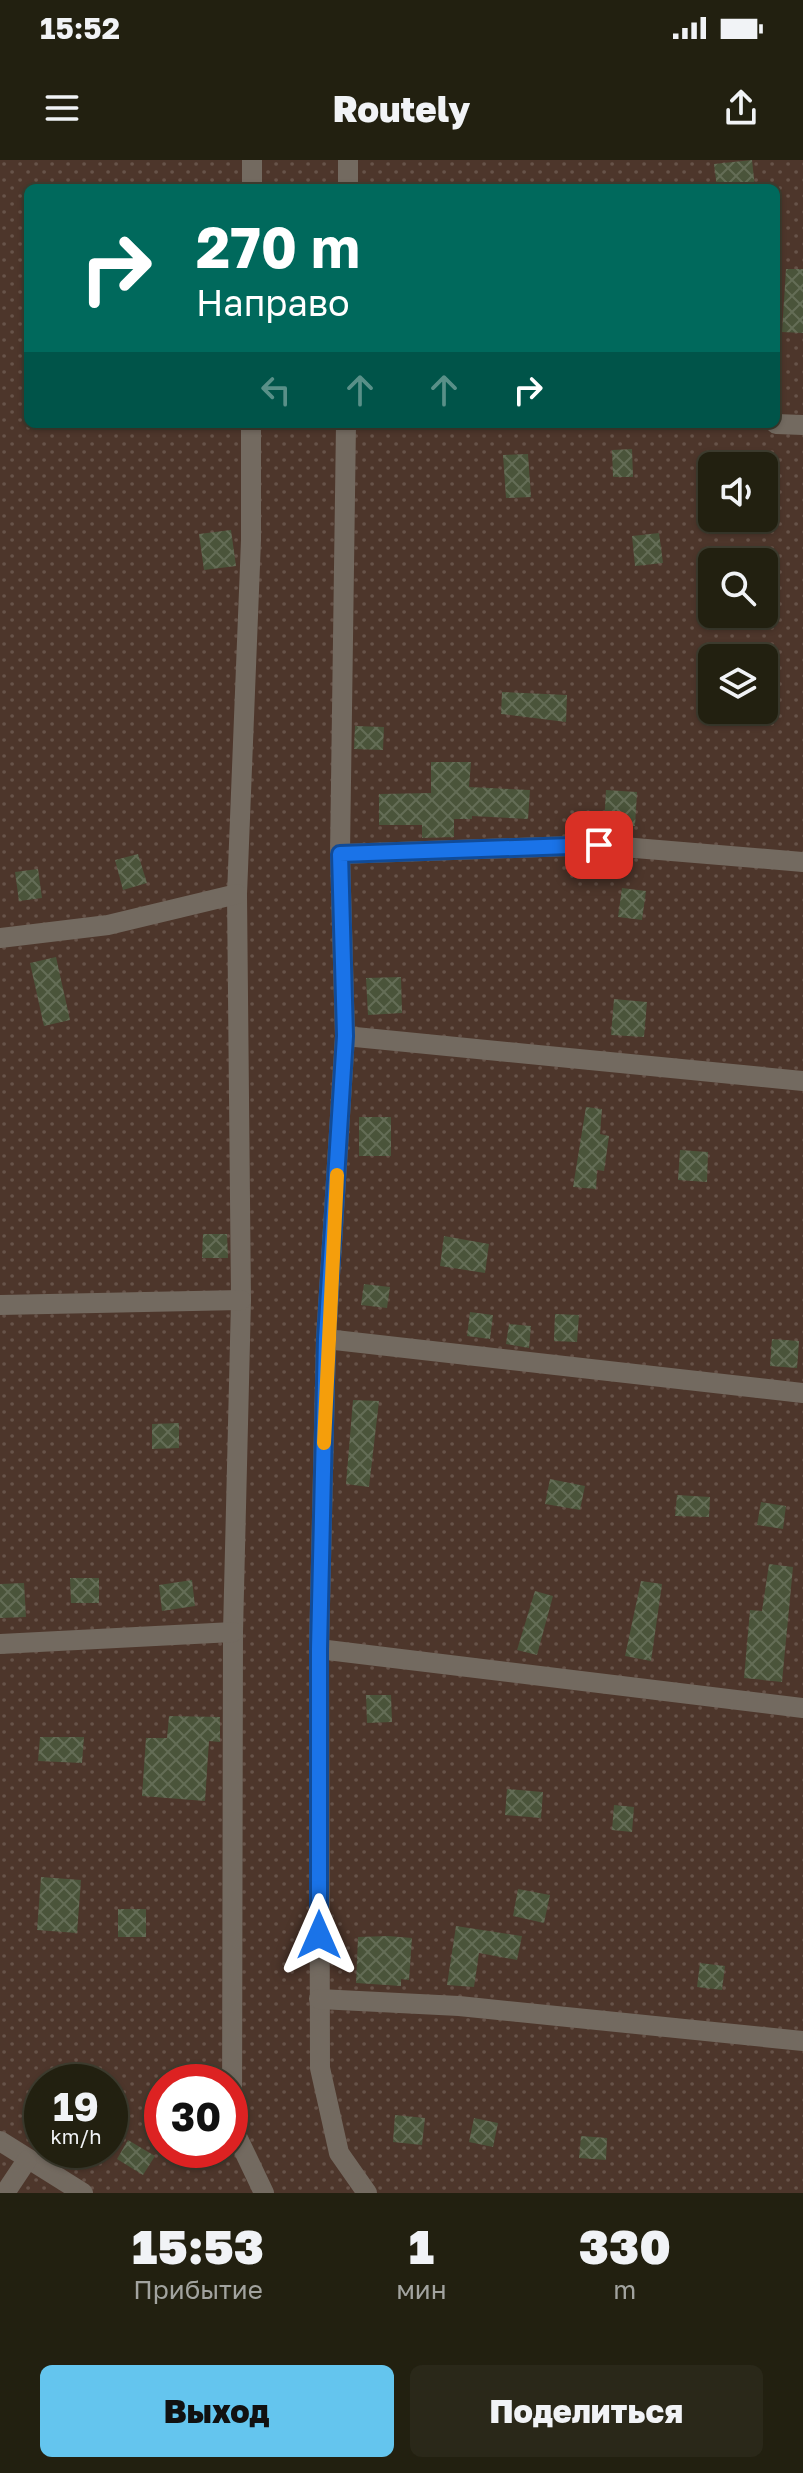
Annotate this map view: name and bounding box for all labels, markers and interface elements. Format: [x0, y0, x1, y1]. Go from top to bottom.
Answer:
text: 15:52 [40, 10, 120, 46]
icon: menu [40, 86, 84, 130]
icon: share [719, 86, 763, 130]
text: Routely [333, 87, 470, 130]
text: 270 m [196, 213, 360, 280]
icon: right [64, 216, 168, 320]
text: Направо [196, 281, 350, 324]
icon: left [254, 368, 298, 412]
icon: ahead [338, 368, 382, 412]
icon: ahead [422, 368, 466, 412]
icon: right [506, 368, 550, 412]
map controls [698, 452, 778, 724]
button: sound [698, 452, 778, 532]
button: search [698, 548, 778, 628]
button: layers [698, 644, 778, 724]
pin [565, 811, 633, 879]
icon: arrive [577, 823, 621, 867]
position arrow [277, 1893, 361, 1977]
speed limit sign: 30 [144, 2064, 248, 2168]
text: 19 [53, 2082, 99, 2130]
text: km/h [51, 2124, 101, 2148]
text: 15:53 [132, 2217, 264, 2275]
text: 1 [409, 2217, 434, 2275]
text: 330 [579, 2217, 671, 2275]
text: Прибытие [133, 2274, 263, 2305]
text: мин [396, 2274, 447, 2305]
text: m [613, 2274, 636, 2305]
button: Выход [40, 2365, 394, 2457]
button: Поделиться [410, 2365, 763, 2457]

